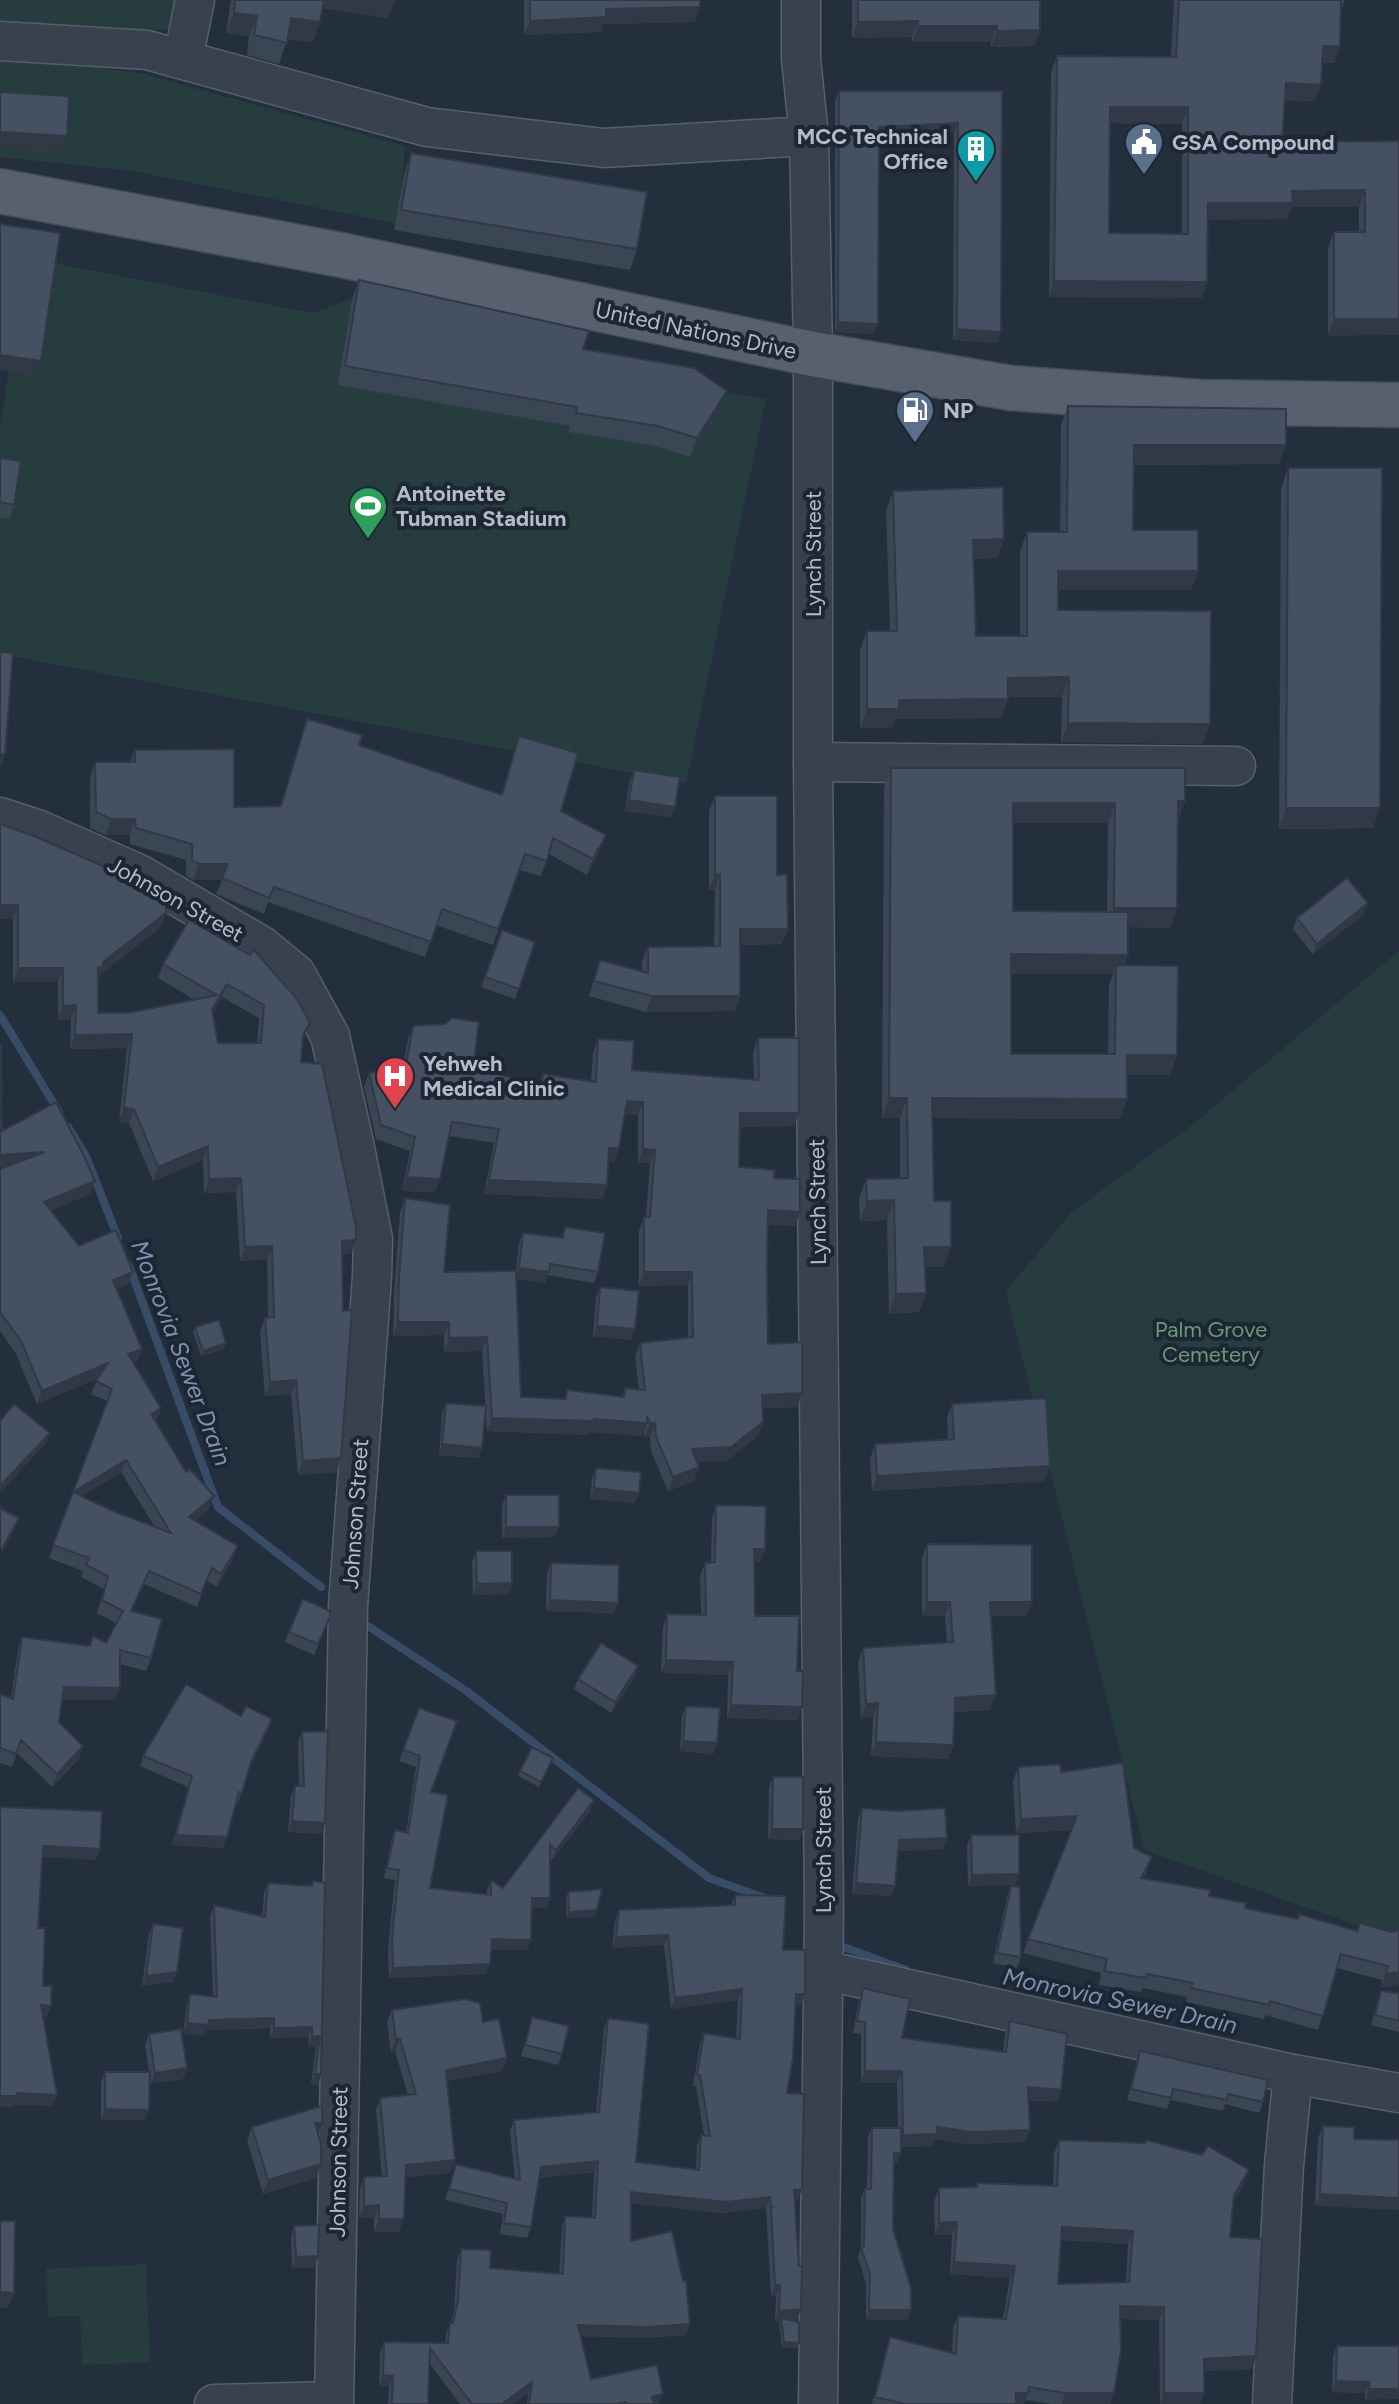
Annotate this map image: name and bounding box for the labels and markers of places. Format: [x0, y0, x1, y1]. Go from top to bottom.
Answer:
public building icon: GSA Compound [1123, 121, 1165, 176]
place label: MCC Technical Office [796, 123, 948, 175]
building icon: MCC Technical Office [955, 128, 997, 183]
place label: GSA Compound [1172, 129, 1335, 156]
fuel station icon: NP [894, 389, 936, 444]
place label: NP [943, 397, 973, 424]
place label: Antoinette Tubman Stadium [396, 480, 567, 532]
sports icon: Antoinette Tubman Stadium [347, 485, 389, 540]
place label: Yehweh Medical Clinic [423, 1050, 565, 1102]
hospital icon: Yehweh Medical Clinic [374, 1055, 416, 1110]

